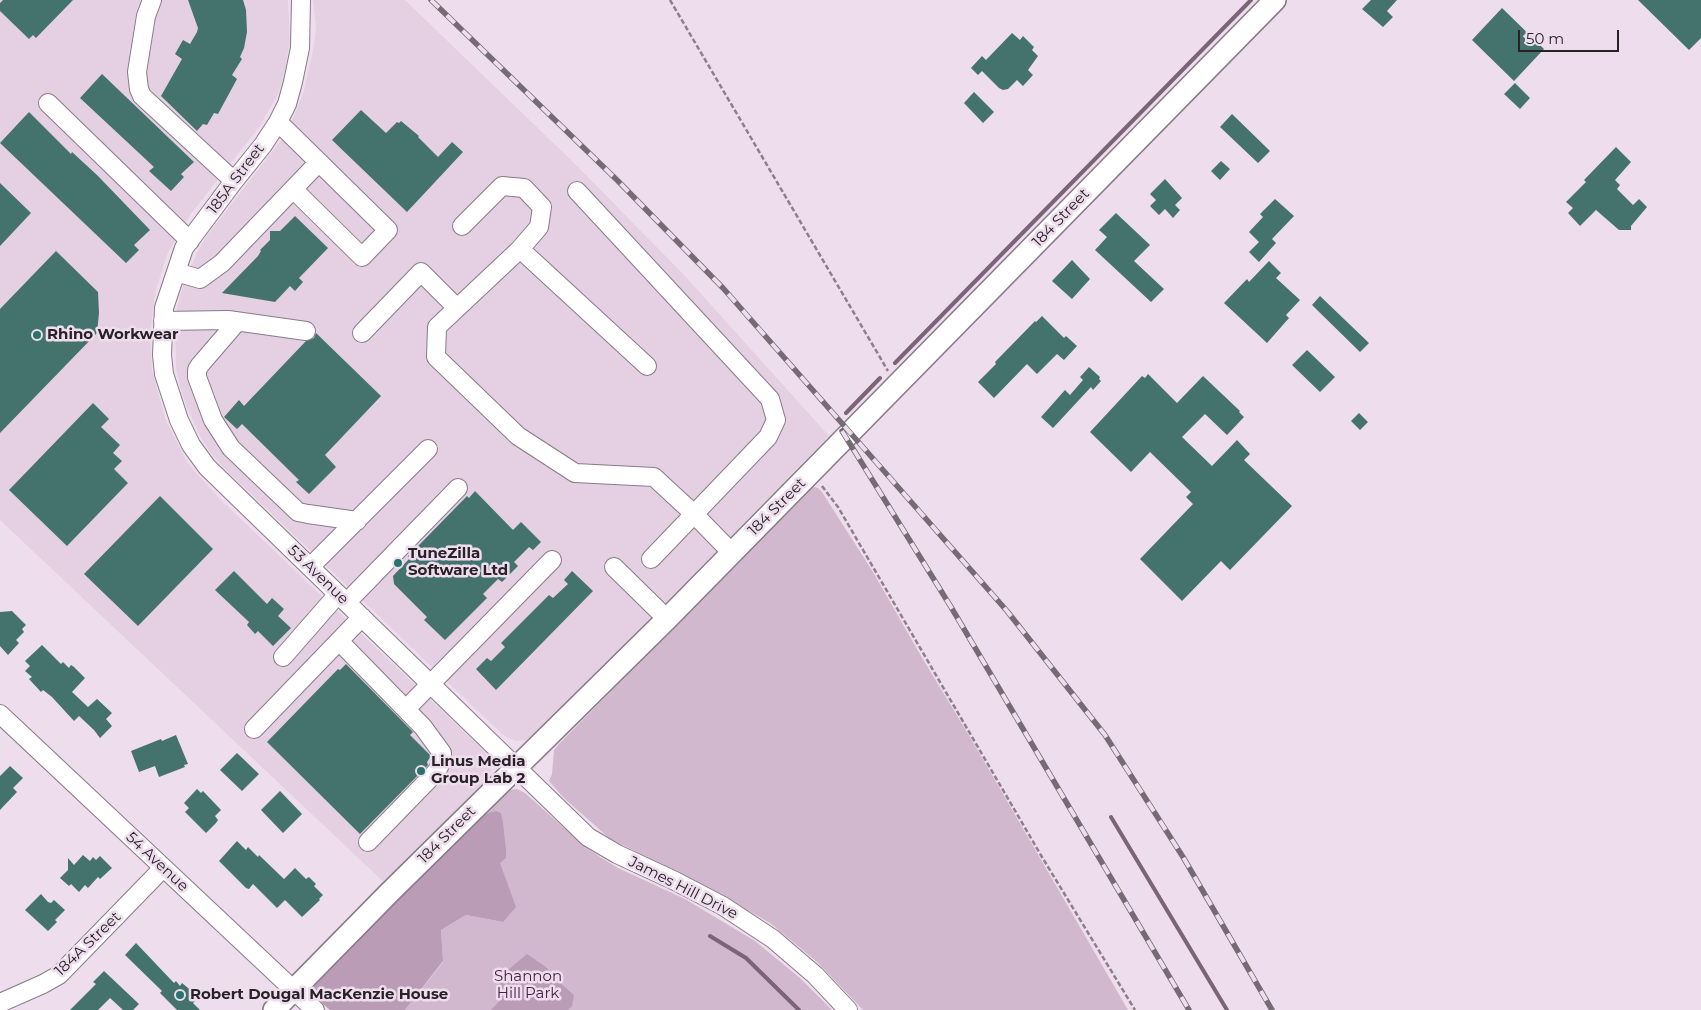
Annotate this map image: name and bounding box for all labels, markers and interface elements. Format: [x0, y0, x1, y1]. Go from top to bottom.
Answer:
scale bar [1521, 20, 1622, 52]
text: 50 m [1526, 29, 1564, 48]
street label: 185A Street [204, 140, 268, 218]
street label: 184 Street [1029, 185, 1093, 251]
place label: Rhino Workwear [47, 326, 178, 344]
marker: Rhino Workwear [31, 329, 43, 341]
street label: 184 Street [744, 474, 810, 540]
street label: 53 Avenue [284, 542, 352, 608]
place label: TuneZilla Software Ltd [408, 545, 508, 580]
marker: TuneZilla Software Ltd [392, 557, 404, 569]
place label: Linus Media Group Lab 2 [431, 753, 525, 788]
marker: Linus Media Group Lab 2 [415, 765, 427, 777]
street label: 184 Street [414, 802, 480, 868]
street label: 54 Avenue [122, 828, 192, 896]
street label: James Hill Drive [625, 853, 741, 923]
street label: 184A Street [51, 908, 125, 980]
park label: Shannon Hill Park [494, 968, 562, 1003]
place label: Robert Dougal MacKenzie House [190, 986, 448, 1004]
marker: Robert Dougal MacKenzie House [174, 989, 186, 1001]

